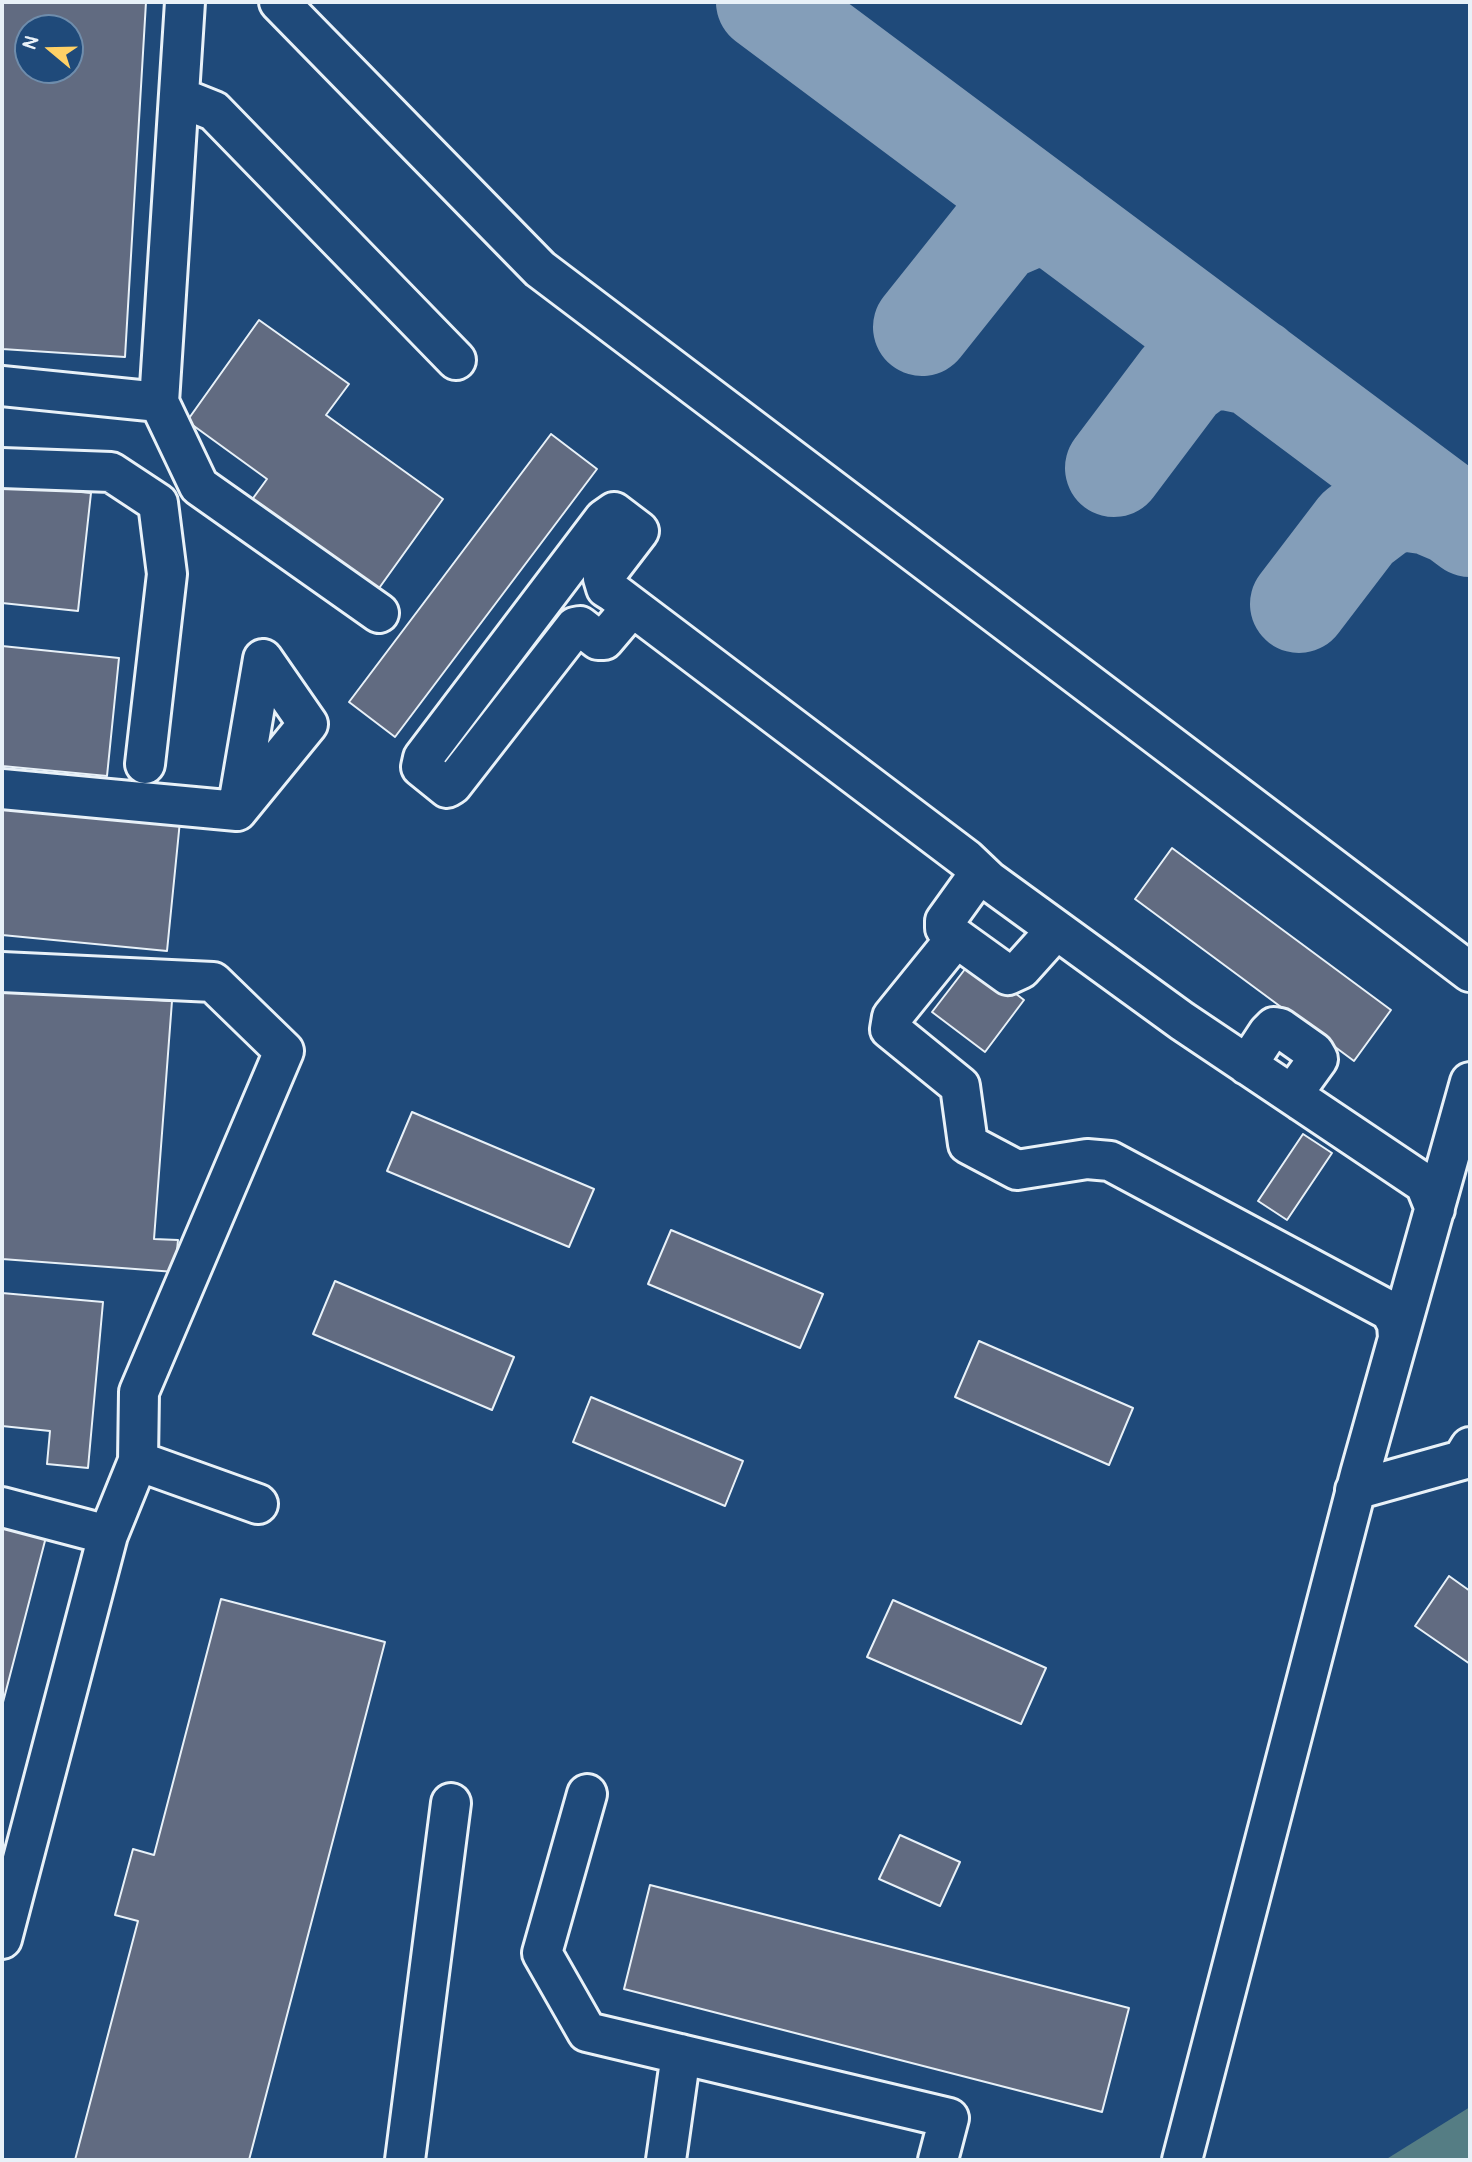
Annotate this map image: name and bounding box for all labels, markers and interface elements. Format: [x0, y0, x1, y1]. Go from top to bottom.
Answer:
north arrow [14, 14, 84, 84]
text: N [18, 33, 44, 53]

